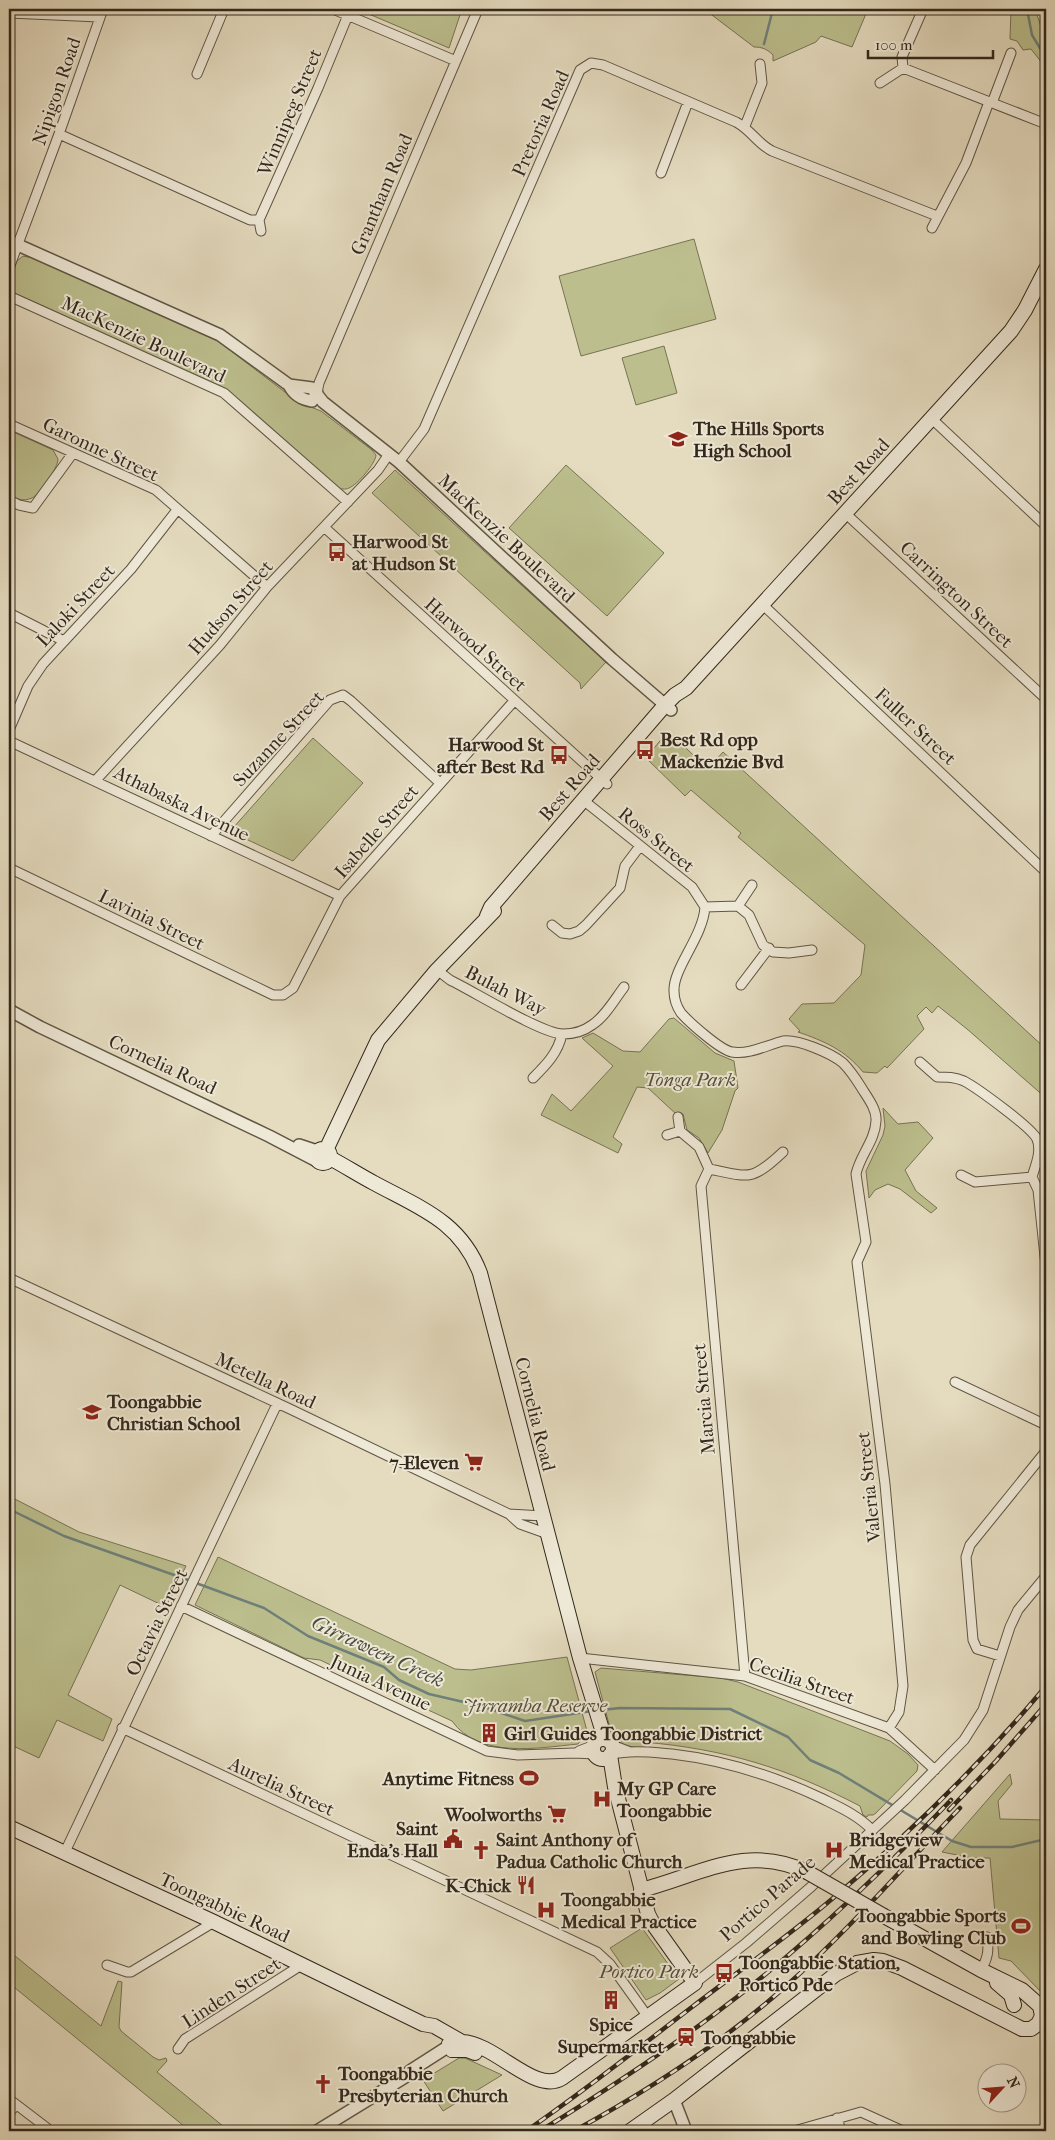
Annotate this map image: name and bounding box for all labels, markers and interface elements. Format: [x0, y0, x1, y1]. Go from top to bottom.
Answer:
scale bar [868, 28, 992, 60]
street label: Nipigon Road [28, 34, 86, 148]
text: 100 m [875, 36, 913, 54]
street label: Winnipeg Street [253, 45, 327, 180]
street label: Pretoria Road [508, 66, 574, 180]
street label: Grantham Road [346, 130, 418, 258]
street label: MacKenzie Boulevard [58, 292, 230, 388]
street label: Garonne Street [39, 413, 162, 486]
place label: The Hills Sports High School [692, 418, 824, 462]
school or university icon: The Hills Sports High School [667, 428, 689, 450]
street label: Best Road [823, 433, 895, 509]
street label: MacKenzie Boulevard [433, 470, 580, 608]
place label: Harwood St at Hudson St [352, 531, 456, 575]
street label: Carrington Street [895, 537, 1017, 653]
bus stop icon: Harwood St at Hudson St [326, 541, 348, 563]
street label: Hudson Street [184, 556, 278, 659]
street label: Laloki Street [32, 560, 120, 651]
street label: Harwood Street [420, 593, 531, 696]
street label: Fuller Street [870, 684, 961, 770]
street label: Suzanne Street [229, 686, 329, 791]
place label: Best Rd opp Mackenzie Bvd [659, 729, 784, 773]
place label: Harwood St after Best Rd [437, 734, 545, 778]
bus stop icon: Best Rd opp Mackenzie Bvd [634, 739, 656, 761]
bus stop icon: Harwood St after Best Rd [548, 744, 570, 766]
street label: Best Road [535, 749, 605, 826]
street label: Athabaska Avenue [109, 761, 253, 846]
street label: Isabelle Street [330, 780, 423, 883]
street label: Ross Street [614, 802, 699, 877]
street label: Lavinia Street [95, 885, 208, 955]
street label: Bulah Way [461, 961, 550, 1021]
street label: Cornelia Road [105, 1030, 221, 1100]
park label: Tonga Park [644, 1069, 736, 1091]
street label: Marcia Street [688, 1342, 720, 1455]
street label: Metella Road [212, 1348, 320, 1414]
street label: Cornelia Road [510, 1355, 560, 1474]
place label: Toongabbie Christian School [106, 1391, 241, 1435]
school or university icon: Toongabbie Christian School [81, 1401, 103, 1423]
street label: Valeria Street [852, 1430, 886, 1544]
supermarket icon: 7-Eleven [463, 1451, 485, 1473]
place label: 7-Eleven [388, 1452, 460, 1474]
street label: Octavia Street [121, 1565, 192, 1680]
water label: Girraween Creek [308, 1611, 448, 1692]
street label: Junia Avenue [325, 1649, 434, 1716]
street label: Cecilia Street [746, 1653, 857, 1709]
park label: Jirramba Reserve [463, 1695, 608, 1717]
building icon: Girl Guides Toongabbie District [478, 1722, 500, 1744]
place label: Girl Guides Toongabbie District [504, 1723, 763, 1745]
street label: Aurelia Street [224, 1752, 338, 1821]
sports icon: Anytime Fitness [518, 1767, 540, 1789]
place label: Anytime Fitness [382, 1768, 514, 1790]
place label: My GP Care Toongabbie [616, 1778, 717, 1822]
hospital icon: My GP Care Toongabbie [591, 1788, 613, 1810]
supermarket icon: Woolworths [546, 1803, 568, 1825]
place label: Woolworths [444, 1804, 542, 1826]
place label: Saint Enda's Hall [347, 1818, 439, 1862]
public building icon: Saint Enda's Hall [442, 1828, 464, 1850]
place label: Saint Anthony of Padua Catholic Church [496, 1829, 683, 1873]
place label: Bridgeview Medical Practice [848, 1829, 985, 1873]
church icon: Saint Anthony of Padua Catholic Church [470, 1839, 492, 1861]
hospital icon: Bridgeview Medical Practice [823, 1839, 845, 1861]
street label: Portico Parade [715, 1851, 820, 1946]
street label: Toongabbie Road [156, 1868, 294, 1948]
restaurant icon: K-Chick [515, 1874, 537, 1896]
place label: K-Chick [445, 1875, 512, 1897]
place label: Toongabbie Medical Practice [560, 1889, 697, 1933]
hospital icon: Toongabbie Medical Practice [535, 1899, 557, 1921]
place label: Toongabbie Sports and Bowling Club [855, 1905, 1006, 1949]
sports icon: Toongabbie Sports and Bowling Club [1010, 1915, 1032, 1937]
place label: Toongabbie Station, Portico Pde [738, 1952, 900, 1996]
street label: Linden Street [178, 1953, 285, 2033]
park label: Portico Park [598, 1961, 699, 1983]
bus stop icon: Toongabbie Station, Portico Pde [713, 1962, 735, 1984]
building icon: Spice Supermarket [600, 1989, 622, 2011]
place label: Spice Supermarket [558, 2014, 664, 2058]
station icon: Toongabbie [675, 2026, 697, 2048]
place label: Toongabbie [700, 2027, 796, 2049]
north arrow [978, 2062, 1028, 2112]
place label: Toongabbie Presbyterian Church [337, 2063, 508, 2107]
church icon: Toongabbie Presbyterian Church [312, 2073, 334, 2095]
text: N [1003, 2074, 1023, 2091]

